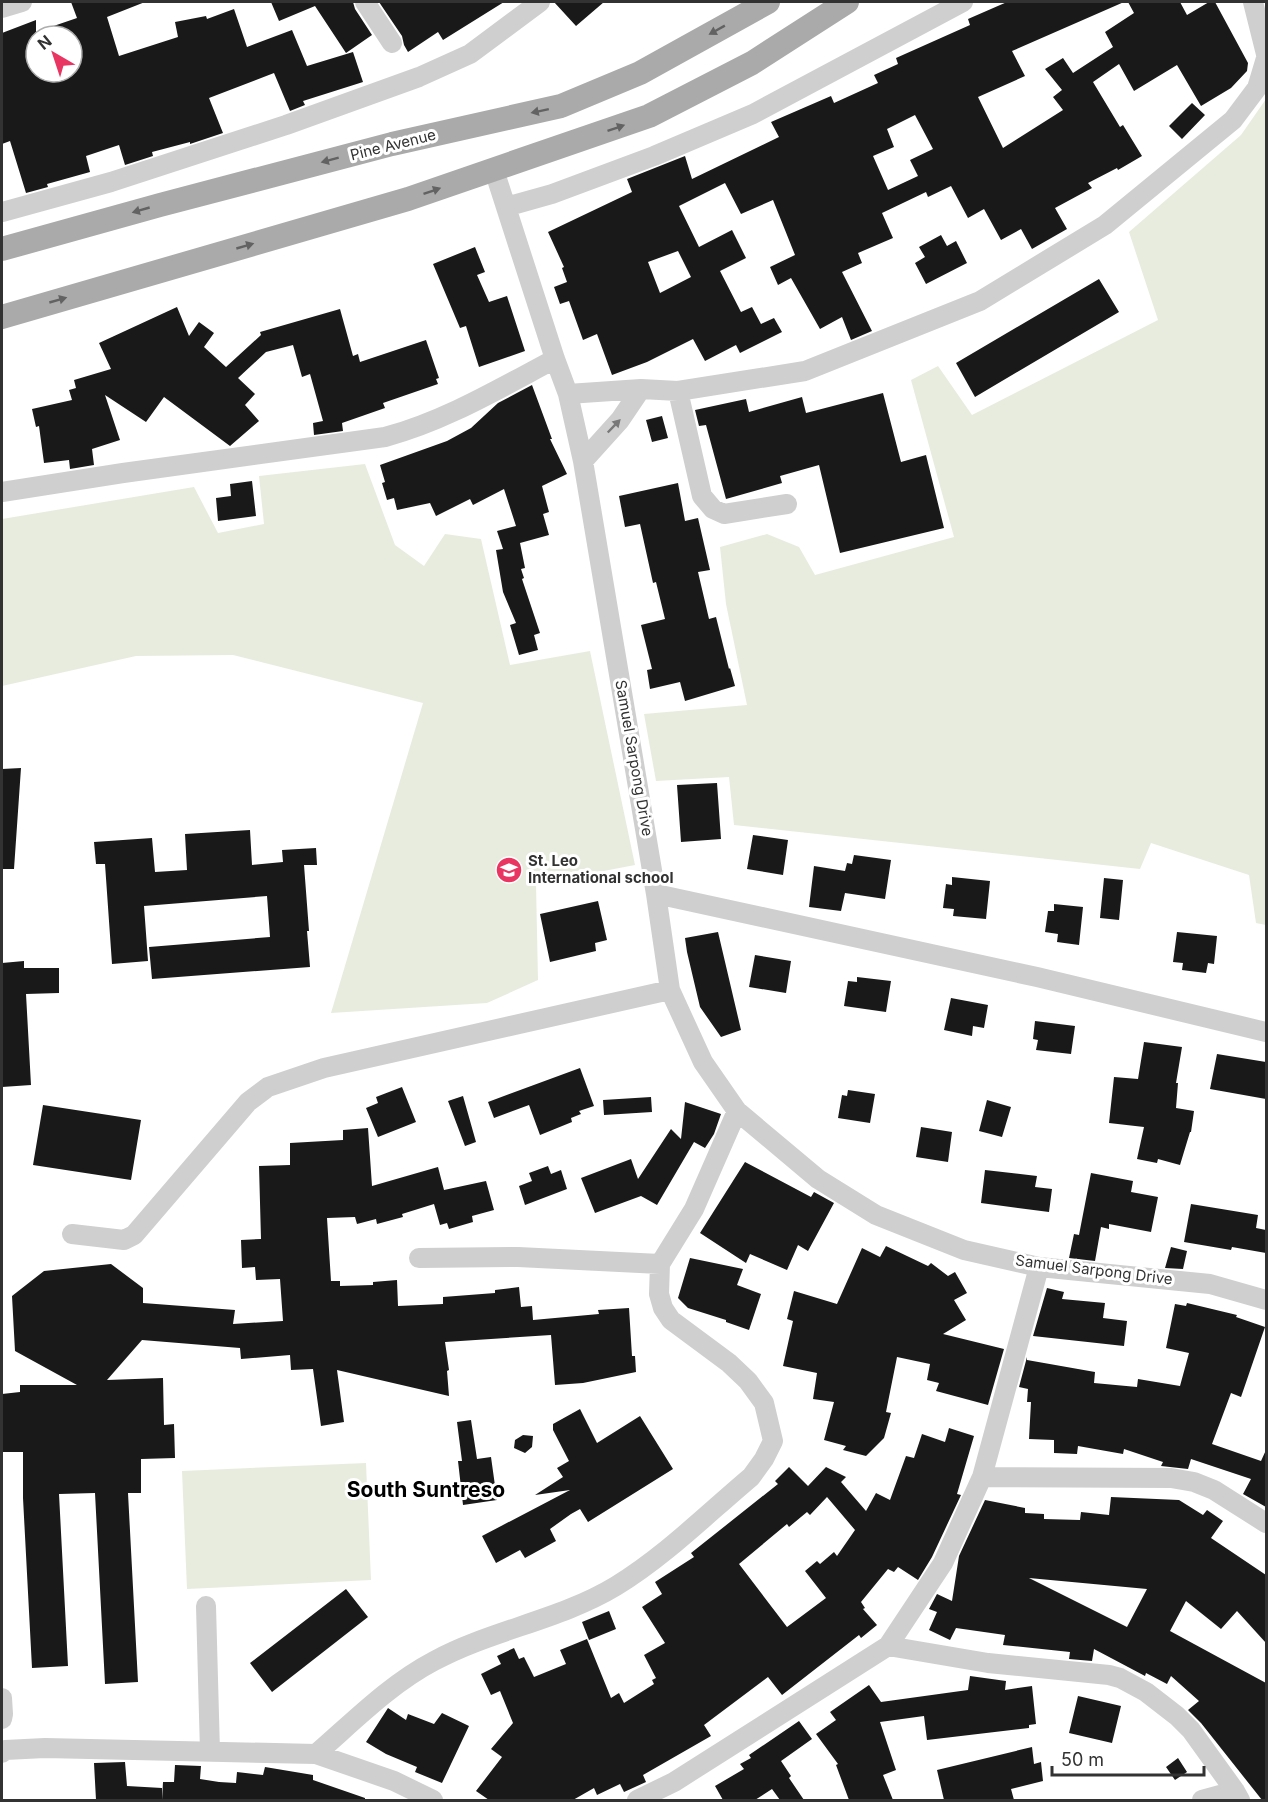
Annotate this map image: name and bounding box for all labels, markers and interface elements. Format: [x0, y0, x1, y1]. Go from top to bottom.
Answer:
north arrow [24, 24, 84, 84]
one-way arrow [708, 25, 725, 35]
text: N [34, 31, 56, 54]
one-way arrow [530, 107, 549, 116]
one-way arrow [608, 122, 626, 132]
street label: Pine Avenue [348, 125, 438, 164]
one-way arrow [321, 156, 339, 165]
one-way arrow [423, 185, 441, 195]
one-way arrow [132, 206, 150, 215]
one-way arrow [236, 241, 254, 250]
one-way arrow [49, 295, 67, 304]
one-way arrow [606, 420, 620, 434]
street label: Samuel Sarpong Drive [611, 678, 658, 837]
place label: St. Leo International school [528, 851, 674, 887]
school or university icon: St. Leo International school [494, 855, 524, 885]
street label: Samuel Sarpong Drive [1014, 1250, 1174, 1289]
district label: South Suntreso [347, 1477, 505, 1502]
scale bar [1052, 1739, 1204, 1777]
text: 50 m [1061, 1749, 1104, 1770]

